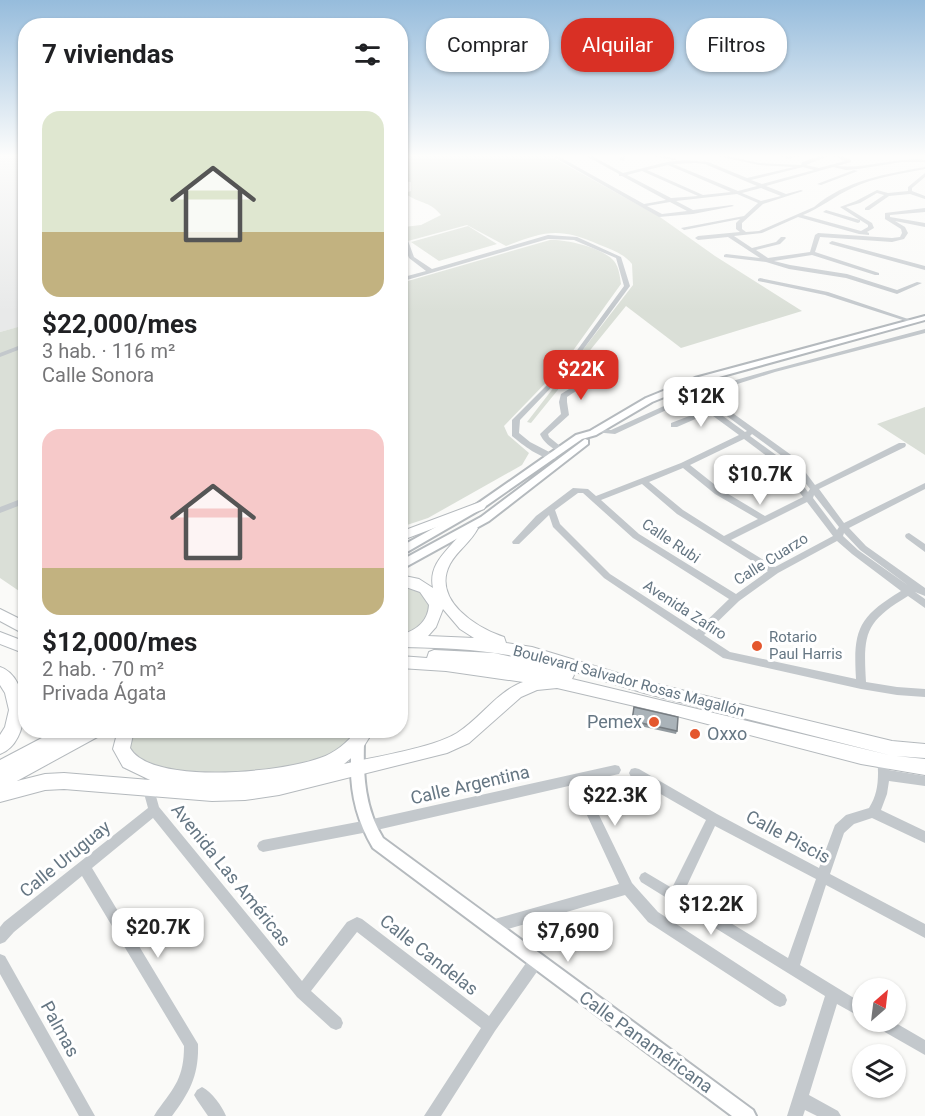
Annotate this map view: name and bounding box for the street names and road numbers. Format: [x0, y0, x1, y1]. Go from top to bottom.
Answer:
street label: Calle Rubi [638, 515, 704, 567]
street label: Calle Cuarzo [731, 529, 811, 589]
street label: Avenida Zafiro [640, 576, 730, 644]
street label: Boulevard Salvador Rosas Magallón [511, 641, 747, 721]
street label: Calle Argentina [408, 761, 531, 808]
street label: Avenida Las Américas [167, 799, 295, 950]
street label: Calle Piscis [743, 806, 834, 868]
street label: Calle Uruguay [15, 815, 114, 901]
street label: Calle Candelas [376, 910, 483, 999]
street label: Calle Panaméricana [575, 986, 717, 1097]
street label: Palmas [37, 997, 84, 1060]

